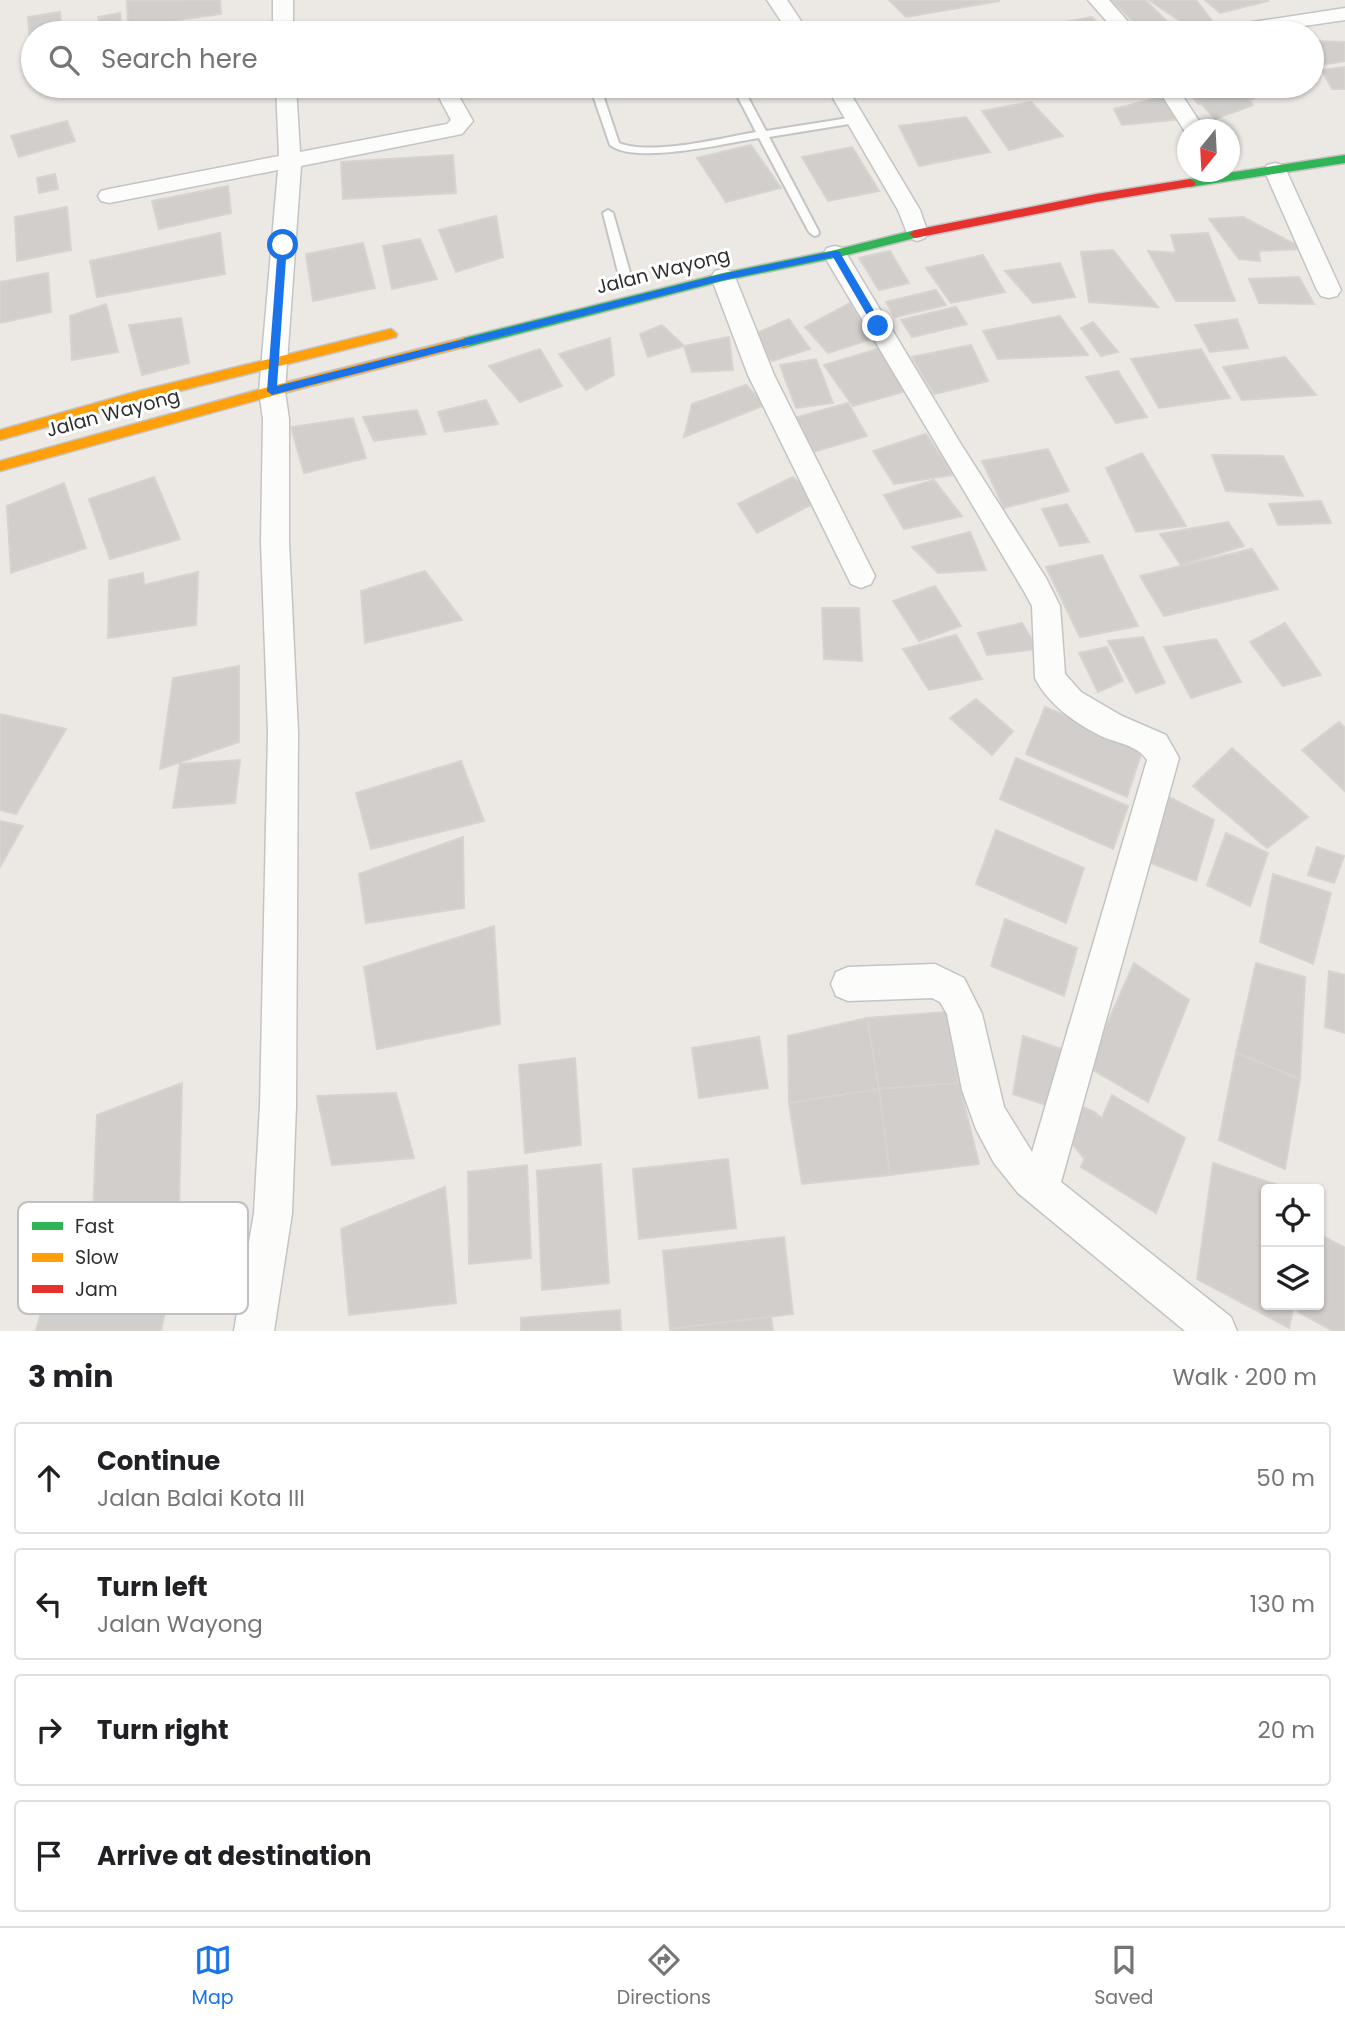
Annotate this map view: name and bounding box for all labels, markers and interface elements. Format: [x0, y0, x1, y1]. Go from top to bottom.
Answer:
search box [21, 21, 1324, 98]
icon: search [45, 41, 83, 79]
text: Search here [101, 41, 258, 77]
north arrow [1177, 119, 1240, 182]
route start [267, 229, 298, 260]
street label: Jalan Wayong [593, 241, 733, 301]
route end [862, 310, 893, 341]
street label: Jalan Wayong [43, 382, 183, 444]
map controls [1261, 1184, 1324, 1310]
button: locate [1261, 1184, 1324, 1247]
legend [18, 1202, 248, 1314]
text: Fast [75, 1213, 114, 1240]
text: Slow [75, 1244, 119, 1271]
button: layers [1261, 1247, 1324, 1310]
text: Jam [75, 1276, 117, 1303]
text: 3 min [28, 1355, 113, 1398]
text: Walk · 200 m [1172, 1361, 1317, 1393]
text: Continue [97, 1443, 220, 1479]
icon: ahead [30, 1459, 68, 1497]
text: 50 m [1256, 1462, 1315, 1494]
text: Jalan Balai Kota III [97, 1482, 305, 1514]
text: Turn left [97, 1569, 208, 1605]
icon: left [30, 1585, 68, 1623]
text: 130 m [1250, 1588, 1315, 1620]
text: Jalan Wayong [97, 1608, 263, 1640]
icon: right [30, 1711, 68, 1749]
text: Turn right [97, 1712, 229, 1748]
text: 20 m [1257, 1714, 1315, 1746]
icon: arrive [30, 1837, 68, 1875]
text: Arrive at destination [97, 1838, 372, 1874]
tab: Map [192, 1941, 234, 2012]
tab: Directions [617, 1941, 711, 2012]
tab: Saved [1094, 1941, 1153, 2012]

